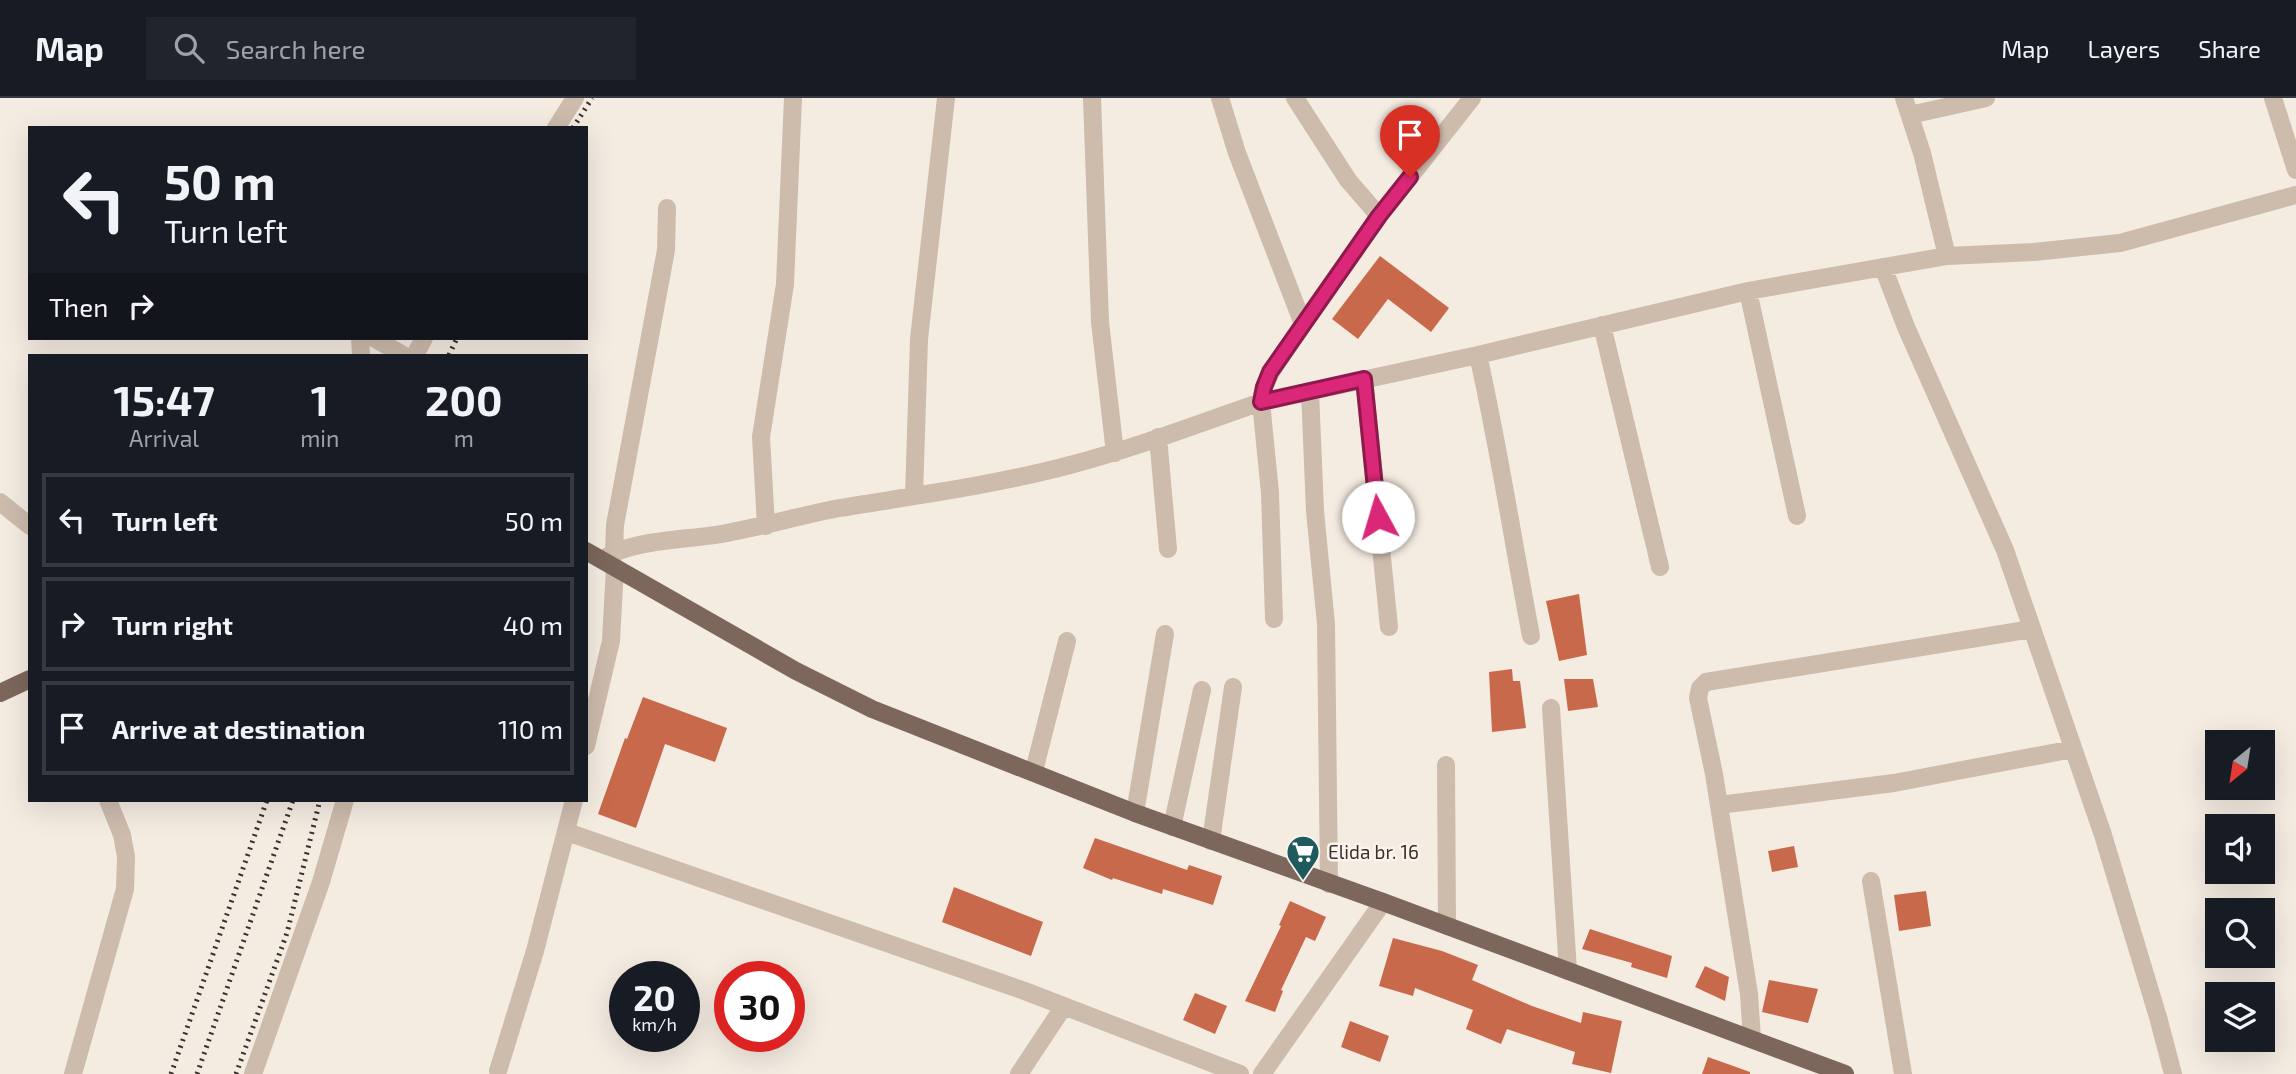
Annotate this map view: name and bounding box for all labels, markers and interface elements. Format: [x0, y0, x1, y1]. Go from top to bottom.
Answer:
search box [146, 17, 636, 80]
text: Map [35, 28, 104, 68]
icon: search [170, 29, 208, 67]
text: Search here [226, 33, 365, 64]
text: Map [2001, 34, 2049, 63]
text: Layers [2087, 34, 2160, 63]
text: Share [2198, 34, 2261, 63]
pin [1380, 105, 1440, 177]
icon: arrive [1391, 116, 1429, 154]
text: 50 m [164, 151, 276, 210]
icon: left [49, 154, 140, 245]
text: Turn left [164, 211, 288, 249]
icon: right [122, 287, 160, 325]
text: Then [49, 291, 108, 322]
text: 15:47 [114, 374, 215, 424]
text: 1 [311, 374, 329, 424]
text: 200 [425, 374, 502, 424]
text: Arrival [129, 424, 199, 452]
text: min [300, 424, 339, 452]
text: m [454, 424, 474, 452]
position arrow [1341, 480, 1415, 554]
icon: left [53, 501, 91, 539]
text: Turn left [112, 505, 218, 536]
text: 50 m [505, 505, 563, 536]
icon: right [53, 605, 91, 643]
text: Turn right [112, 609, 233, 640]
text: 40 m [503, 609, 563, 640]
icon: arrive [53, 709, 91, 747]
text: Arrive at destination [112, 713, 365, 744]
text: 110 m [498, 713, 563, 744]
north arrow [2205, 730, 2275, 800]
map controls [2205, 730, 2275, 1052]
button: sound [2205, 814, 2275, 884]
supermarket icon: Elida br. 16 [1284, 833, 1322, 882]
place label: Elida br. 16 [1328, 840, 1419, 863]
button: search [2205, 898, 2275, 968]
speed limit sign: 30 [714, 961, 805, 1052]
text: 20 [633, 976, 676, 1018]
button: layers [2205, 982, 2275, 1052]
text: km/h [632, 1013, 677, 1035]

